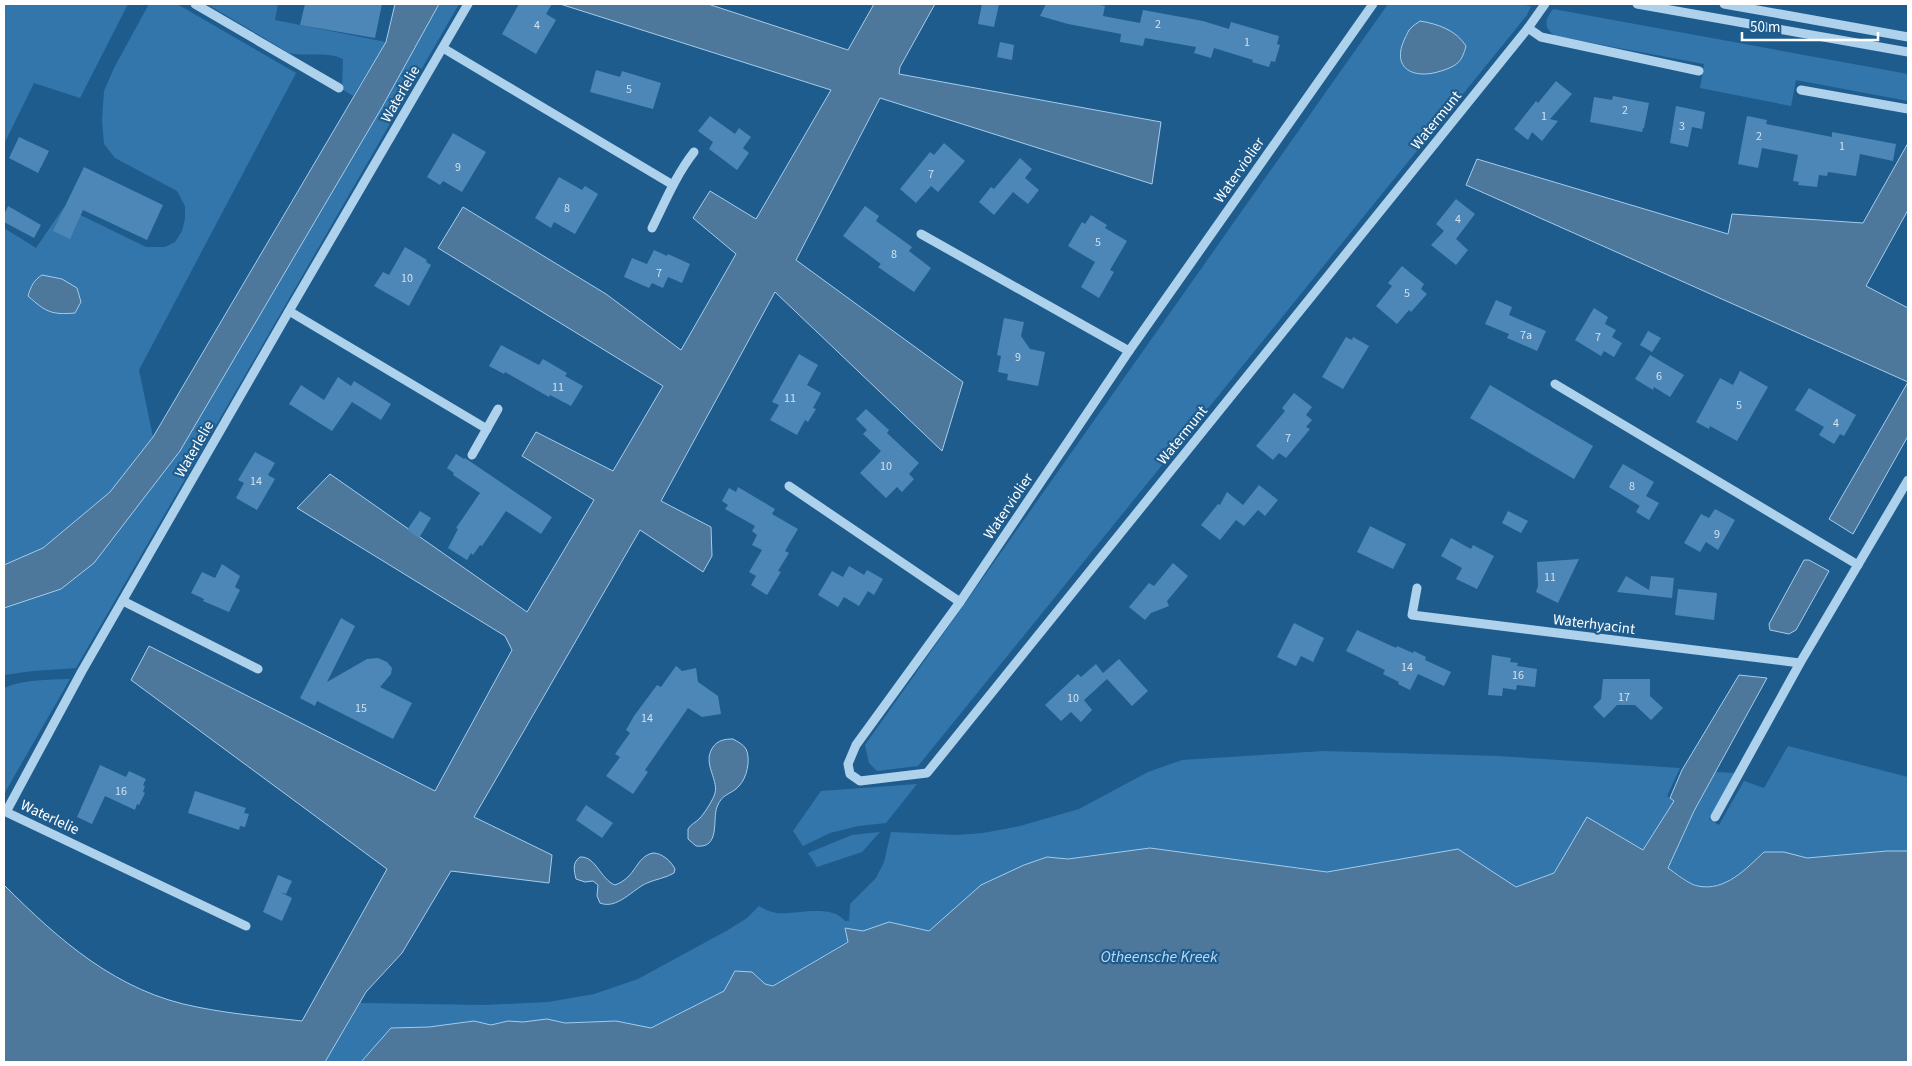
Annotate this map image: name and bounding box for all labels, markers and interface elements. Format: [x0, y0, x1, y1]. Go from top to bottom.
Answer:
scale bar [1742, 10, 1878, 42]
house number: 2 [1155, 16, 1161, 33]
house number: 4 [534, 17, 540, 34]
text: 50 m [1750, 17, 1780, 38]
house number: 1 [1244, 34, 1250, 51]
street label: Waterlelie [376, 62, 425, 127]
house number: 5 [626, 81, 632, 98]
street label: Watermunt [1406, 86, 1467, 154]
house number: 2 [1622, 102, 1628, 119]
house number: 1 [1541, 108, 1547, 125]
house number: 3 [1679, 118, 1685, 135]
house number: 2 [1756, 128, 1762, 145]
street label: Waterviolier [1209, 133, 1270, 207]
house number: 1 [1839, 138, 1845, 155]
house number: 9 [455, 159, 461, 176]
house number: 7 [928, 166, 934, 183]
house number: 8 [564, 200, 570, 217]
house number: 4 [1455, 211, 1461, 228]
house number: 5 [1095, 234, 1101, 251]
house number: 8 [891, 246, 897, 263]
house number: 7 [656, 265, 662, 282]
house number: 10 [401, 270, 413, 287]
house number: 5 [1404, 285, 1410, 302]
house number: 7a [1520, 327, 1532, 344]
house number: 7 [1595, 329, 1601, 346]
house number: 9 [1015, 349, 1021, 366]
house number: 6 [1656, 368, 1662, 385]
house number: 11 [552, 379, 564, 396]
house number: 11 [784, 390, 796, 407]
house number: 5 [1736, 397, 1742, 414]
street label: Watermunt [1152, 401, 1213, 469]
house number: 4 [1833, 415, 1839, 432]
street label: Waterlelie [170, 417, 219, 482]
house number: 7 [1285, 430, 1291, 447]
house number: 10 [880, 458, 892, 475]
street label: Waterviolier [979, 468, 1039, 544]
house number: 14 [250, 473, 262, 490]
house number: 8 [1629, 478, 1635, 495]
house number: 9 [1714, 526, 1720, 543]
house number: 11 [1544, 569, 1556, 586]
street label: Waterhyacint [1552, 609, 1636, 640]
house number: 14 [1401, 659, 1413, 676]
house number: 16 [1512, 667, 1524, 684]
house number: 17 [1618, 689, 1630, 706]
house number: 10 [1067, 690, 1079, 707]
house number: 15 [355, 700, 367, 717]
house number: 14 [641, 710, 653, 727]
house number: 16 [115, 783, 127, 800]
street label: Waterlelie [17, 795, 83, 840]
water label: Otheensche Kreek [1100, 946, 1218, 968]

